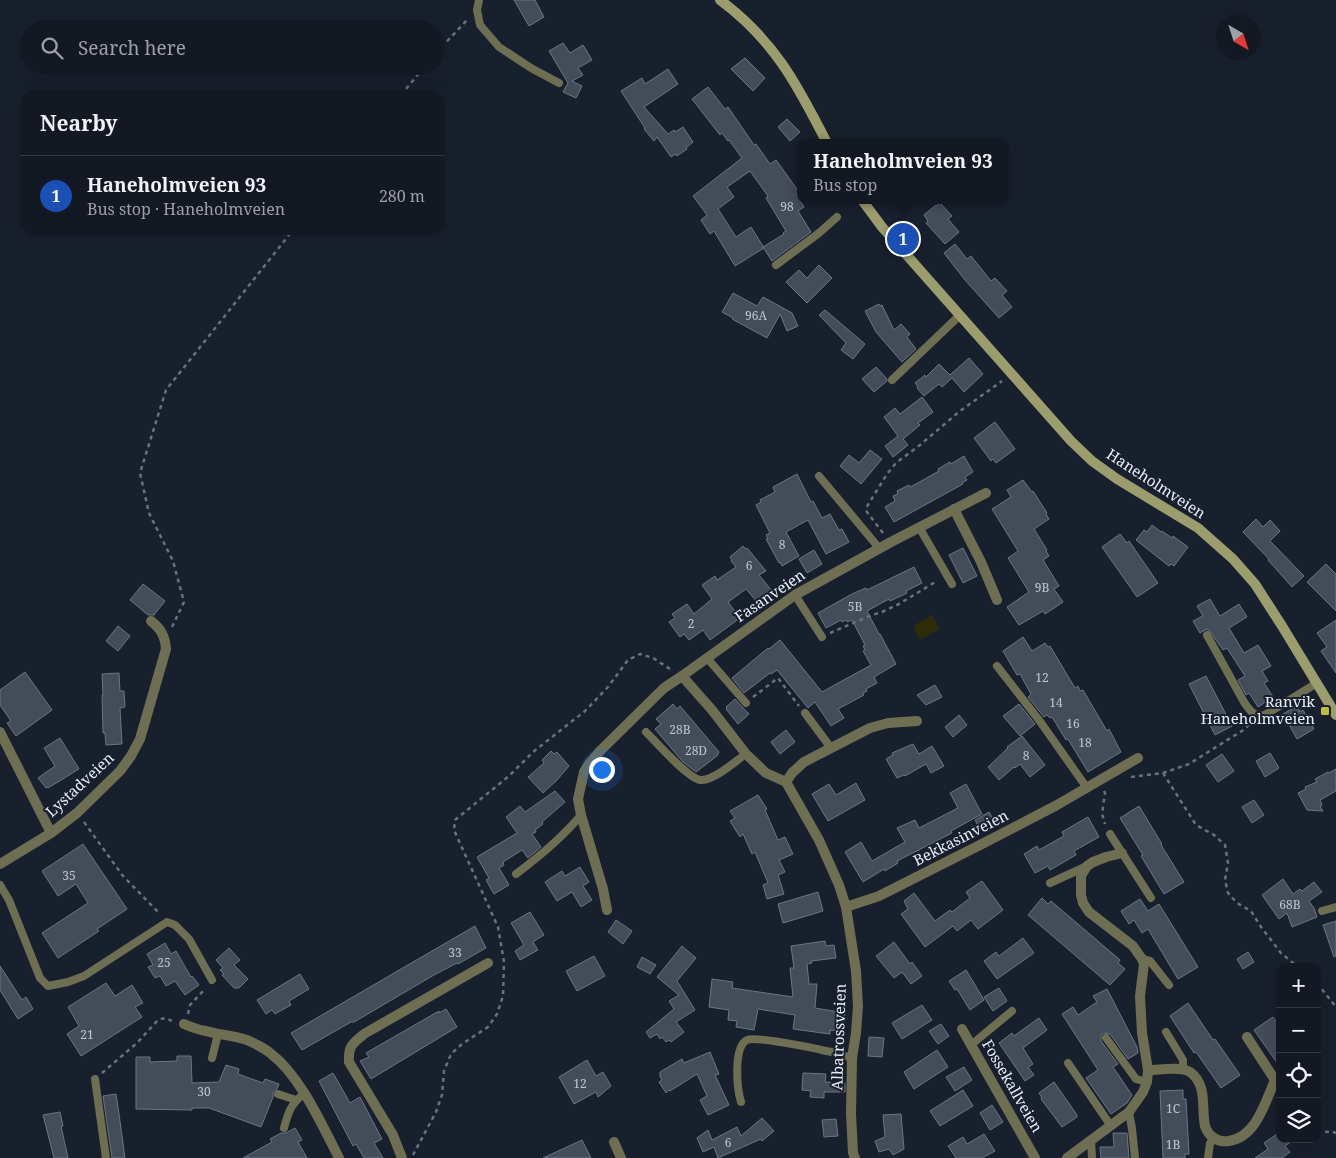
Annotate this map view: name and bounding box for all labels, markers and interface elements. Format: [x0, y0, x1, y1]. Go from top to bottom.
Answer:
north arrow [1216, 15, 1261, 60]
search box [20, 20, 445, 75]
icon: search [38, 34, 66, 62]
text: Search here [78, 35, 186, 61]
text: Nearby [40, 109, 118, 137]
popup [797, 139, 1009, 204]
text: Haneholmveien 93 [813, 148, 993, 174]
text: Haneholmveien 93 [87, 172, 266, 198]
text: Bus stop [813, 174, 877, 196]
text: 1 [51, 185, 61, 207]
text: 280 m [379, 185, 425, 207]
text: Bus stop · Haneholmveien [87, 198, 285, 220]
house number: 98 [780, 198, 794, 215]
pin: 1 [887, 220, 919, 258]
house number: 96A [745, 307, 767, 324]
street label: Haneholmveien [1103, 444, 1210, 523]
house number: 8 [779, 536, 786, 553]
house number: 6 [746, 557, 753, 574]
street label: Fasanveien [730, 564, 809, 626]
house number: 9B [1035, 579, 1049, 596]
house number: 5B [848, 598, 862, 615]
house number: 2 [688, 615, 694, 632]
house number: 12 [1035, 669, 1049, 686]
place label: Ranvik Haneholmveien [1201, 691, 1315, 728]
house number: 14 [1049, 694, 1063, 711]
marker: Ranvik Haneholmveien [1319, 705, 1331, 717]
house number: 16 [1066, 715, 1080, 732]
house number: 28B [669, 721, 691, 738]
house number: 18 [1078, 734, 1092, 751]
house number: 28D [685, 742, 707, 759]
street label: Lystadveien [41, 747, 118, 821]
house number: 8 [1023, 747, 1030, 764]
your location [589, 757, 615, 783]
street label: Bekkasinveien [910, 804, 1012, 870]
house number: 35 [62, 867, 76, 884]
house number: 68B [1279, 896, 1301, 913]
house number: 33 [448, 944, 462, 961]
house number: 25 [157, 954, 171, 971]
map controls [1276, 963, 1321, 1143]
button: + [1276, 963, 1321, 1008]
street label: Albatrossveien [826, 983, 850, 1091]
button: − [1276, 1008, 1321, 1053]
house number: 21 [80, 1026, 94, 1043]
street label: Fossekallveien [978, 1035, 1048, 1136]
button: locate [1276, 1053, 1321, 1098]
house number: 12 [573, 1075, 587, 1092]
house number: 30 [197, 1083, 211, 1100]
button: layers [1276, 1098, 1321, 1143]
house number: 1C [1166, 1100, 1180, 1117]
house number: 6 [725, 1134, 732, 1151]
house number: 1B [1166, 1136, 1180, 1153]

